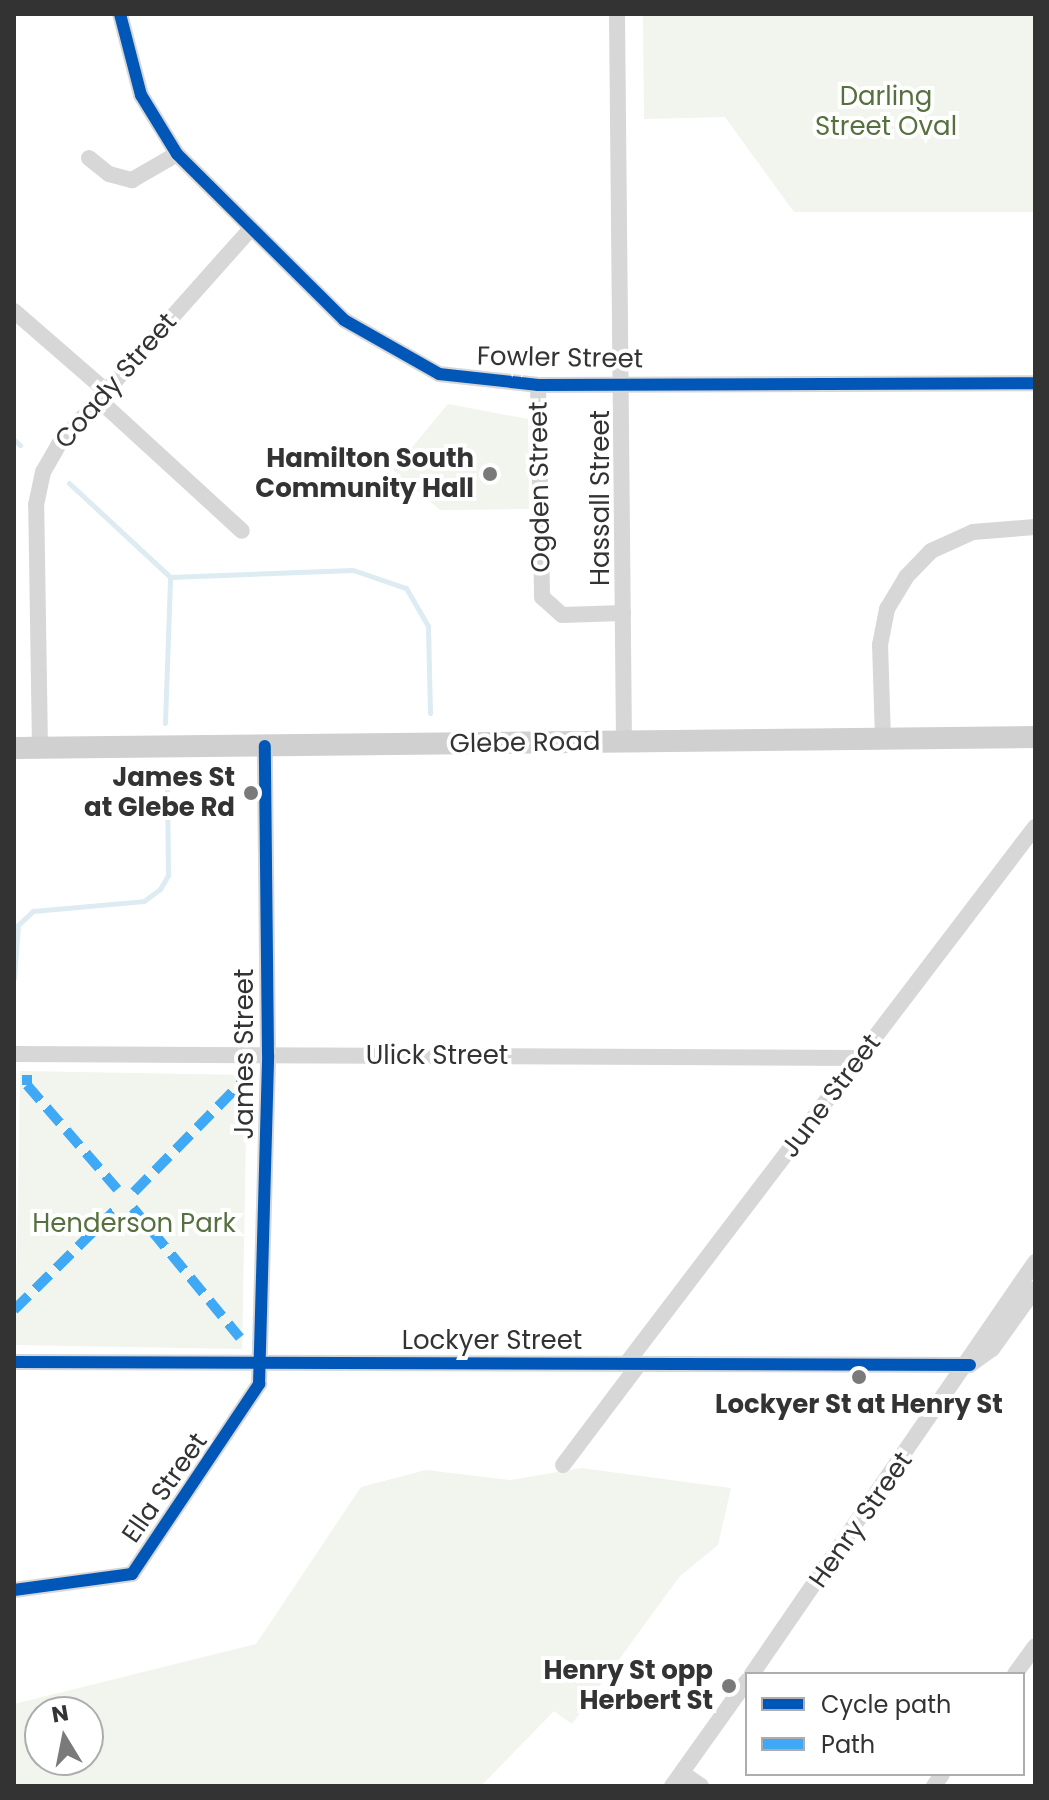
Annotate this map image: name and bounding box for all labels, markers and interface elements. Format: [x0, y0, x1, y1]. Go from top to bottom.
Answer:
park label: Darling Street Oval [815, 81, 957, 142]
street label: Coady Street [49, 307, 183, 455]
street label: Fowler Street [477, 341, 643, 375]
street label: Ogden Street [523, 401, 557, 573]
street label: Hassall Street [585, 410, 617, 586]
place label: Hamilton South Community Hall [255, 443, 474, 504]
marker: Hamilton South Community Hall [481, 465, 499, 483]
street label: Glebe Road [449, 726, 601, 760]
place label: James St at Glebe Rd [84, 762, 235, 824]
marker: James St at Glebe Rd [242, 784, 260, 802]
street label: James Street [229, 969, 261, 1139]
street label: June Street [775, 1028, 887, 1164]
street label: Ulick Street [366, 1040, 508, 1072]
park label: Henderson Park [32, 1208, 236, 1240]
street label: Lockyer Street [402, 1325, 582, 1357]
marker: Lockyer St at Henry St [850, 1368, 868, 1386]
place label: Lockyer St at Henry St [715, 1389, 1003, 1421]
street label: Ella Street [116, 1427, 214, 1549]
street label: Henry Street [803, 1446, 919, 1594]
place label: Henry St opp Herbert St [543, 1655, 713, 1716]
legend [745, 1672, 1025, 1776]
marker: Henry St opp Herbert St [720, 1677, 738, 1695]
text: Cycle path [821, 1688, 951, 1721]
north arrow [24, 1696, 104, 1776]
text: N [49, 1697, 71, 1731]
text: Path [821, 1728, 875, 1761]

